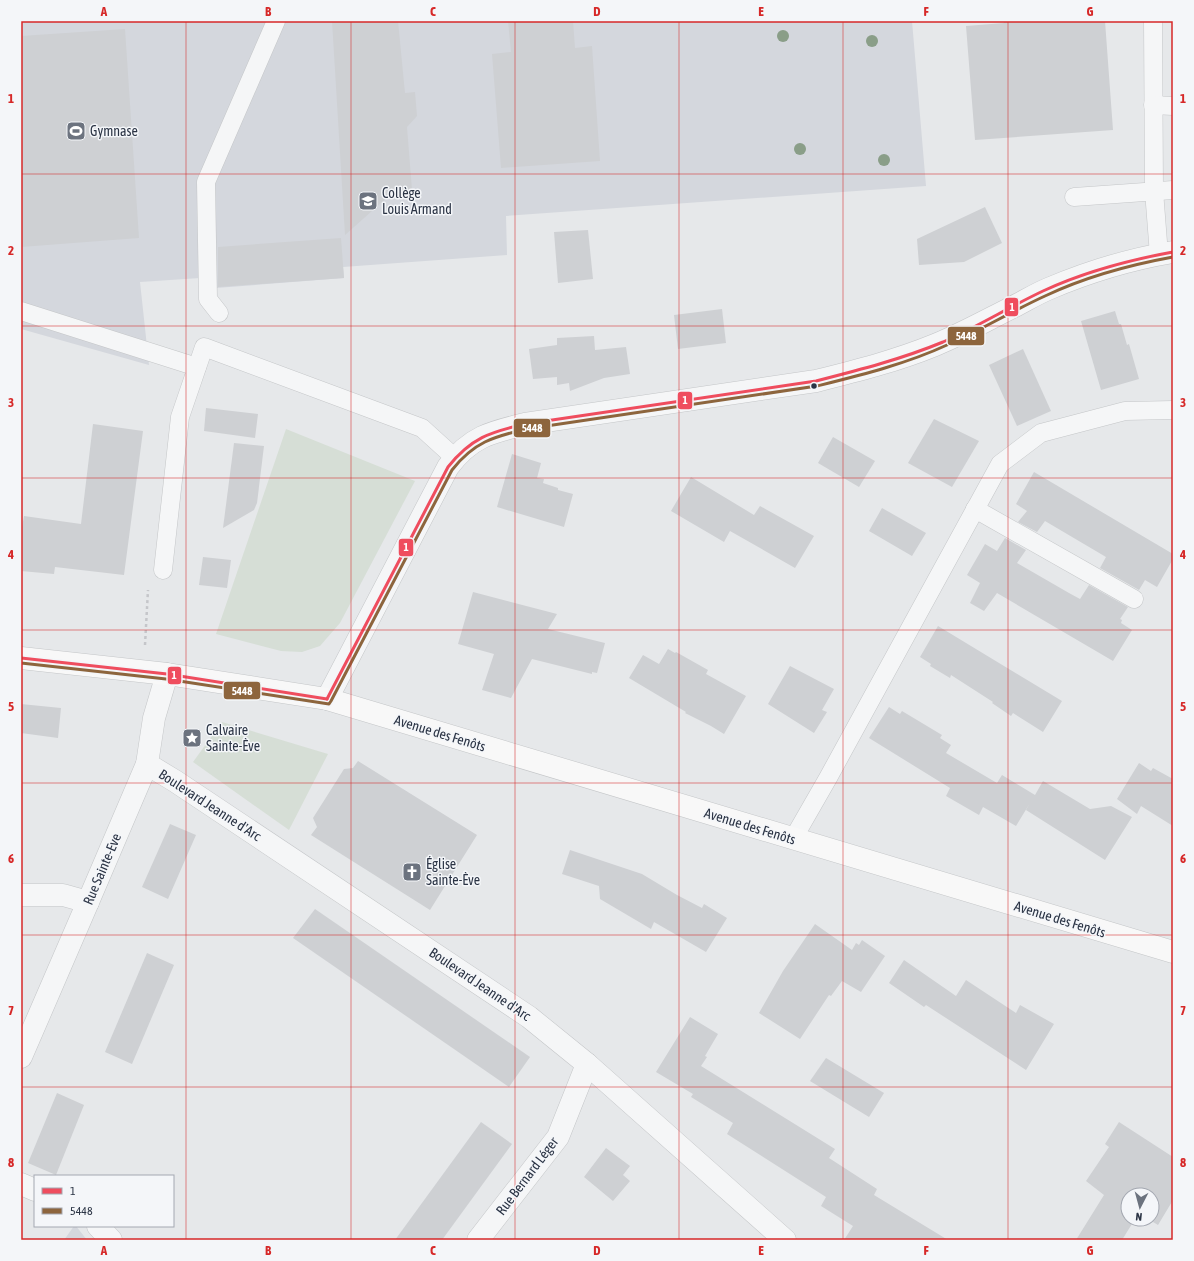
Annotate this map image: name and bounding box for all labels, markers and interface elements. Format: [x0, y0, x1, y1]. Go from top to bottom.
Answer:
text: A [100, 4, 108, 19]
text: B [265, 4, 272, 19]
text: C [430, 4, 436, 19]
text: D [593, 4, 601, 19]
text: E [758, 4, 764, 19]
text: F [923, 4, 929, 19]
text: G [1087, 4, 1094, 19]
text: 1 [8, 91, 14, 106]
text: 1 [1180, 91, 1186, 106]
sports icon: Gymnase [65, 120, 87, 142]
place label: Gymnase [90, 123, 138, 139]
place label: Collège Louis Armand [382, 185, 452, 217]
school or university icon: Collège Louis Armand [357, 190, 379, 212]
text: 2 [8, 243, 14, 258]
text: 2 [1180, 243, 1186, 258]
line badge: 1 [1004, 297, 1019, 317]
text: 1 [1009, 301, 1015, 313]
line badge: 5448 [947, 326, 985, 346]
text: 5448 [956, 330, 976, 342]
unlabelled marker [809, 381, 819, 391]
line badge: 1 [677, 391, 693, 410]
text: 1 [682, 394, 688, 406]
text: 3 [8, 395, 14, 410]
text: 3 [1180, 395, 1186, 410]
line badge: 5448 [513, 418, 551, 438]
text: 5448 [522, 422, 542, 434]
line badge: 1 [398, 538, 414, 557]
text: 1 [403, 541, 409, 553]
text: 4 [7, 547, 14, 562]
text: 4 [1179, 547, 1186, 562]
line badge: 1 [167, 666, 182, 685]
text: 1 [171, 669, 177, 681]
line badge: 5448 [223, 681, 261, 700]
text: 5448 [232, 685, 252, 697]
text: 5 [8, 699, 14, 714]
text: 5 [1180, 699, 1186, 714]
street label: Avenue des Fenôts [392, 712, 488, 754]
place label: Calvaire Sainte-Ève [206, 722, 260, 754]
place icon: Calvaire Sainte-Ève [181, 727, 203, 749]
street label: Boulevard Jeanne d'Arc [156, 766, 265, 845]
street label: Avenue des Fenôts [702, 805, 798, 847]
street label: Rue Sainte-Eve [80, 831, 124, 907]
text: 6 [8, 851, 14, 866]
text: 6 [1180, 851, 1186, 866]
place label: Église Sainte-Ève [426, 856, 480, 888]
church icon: Église Sainte-Ève [401, 861, 423, 883]
street label: Avenue des Fenôts [1012, 898, 1108, 940]
street label: Boulevard Jeanne d'Arc [426, 944, 534, 1024]
text: 7 [8, 1003, 14, 1018]
text: 7 [1180, 1003, 1186, 1018]
street label: Rue Bernard Léger [493, 1133, 562, 1218]
text: 8 [8, 1155, 14, 1170]
text: 8 [1180, 1155, 1186, 1170]
legend [34, 1175, 174, 1227]
text: 1 [70, 1184, 76, 1198]
north arrow [1120, 1187, 1160, 1227]
text: 5448 [70, 1204, 93, 1218]
text: N [1135, 1211, 1143, 1223]
text: A [100, 1243, 108, 1258]
text: B [265, 1243, 272, 1258]
text: C [430, 1243, 436, 1258]
text: D [593, 1243, 601, 1258]
text: E [758, 1243, 764, 1258]
text: F [923, 1243, 929, 1258]
text: G [1087, 1243, 1094, 1258]

